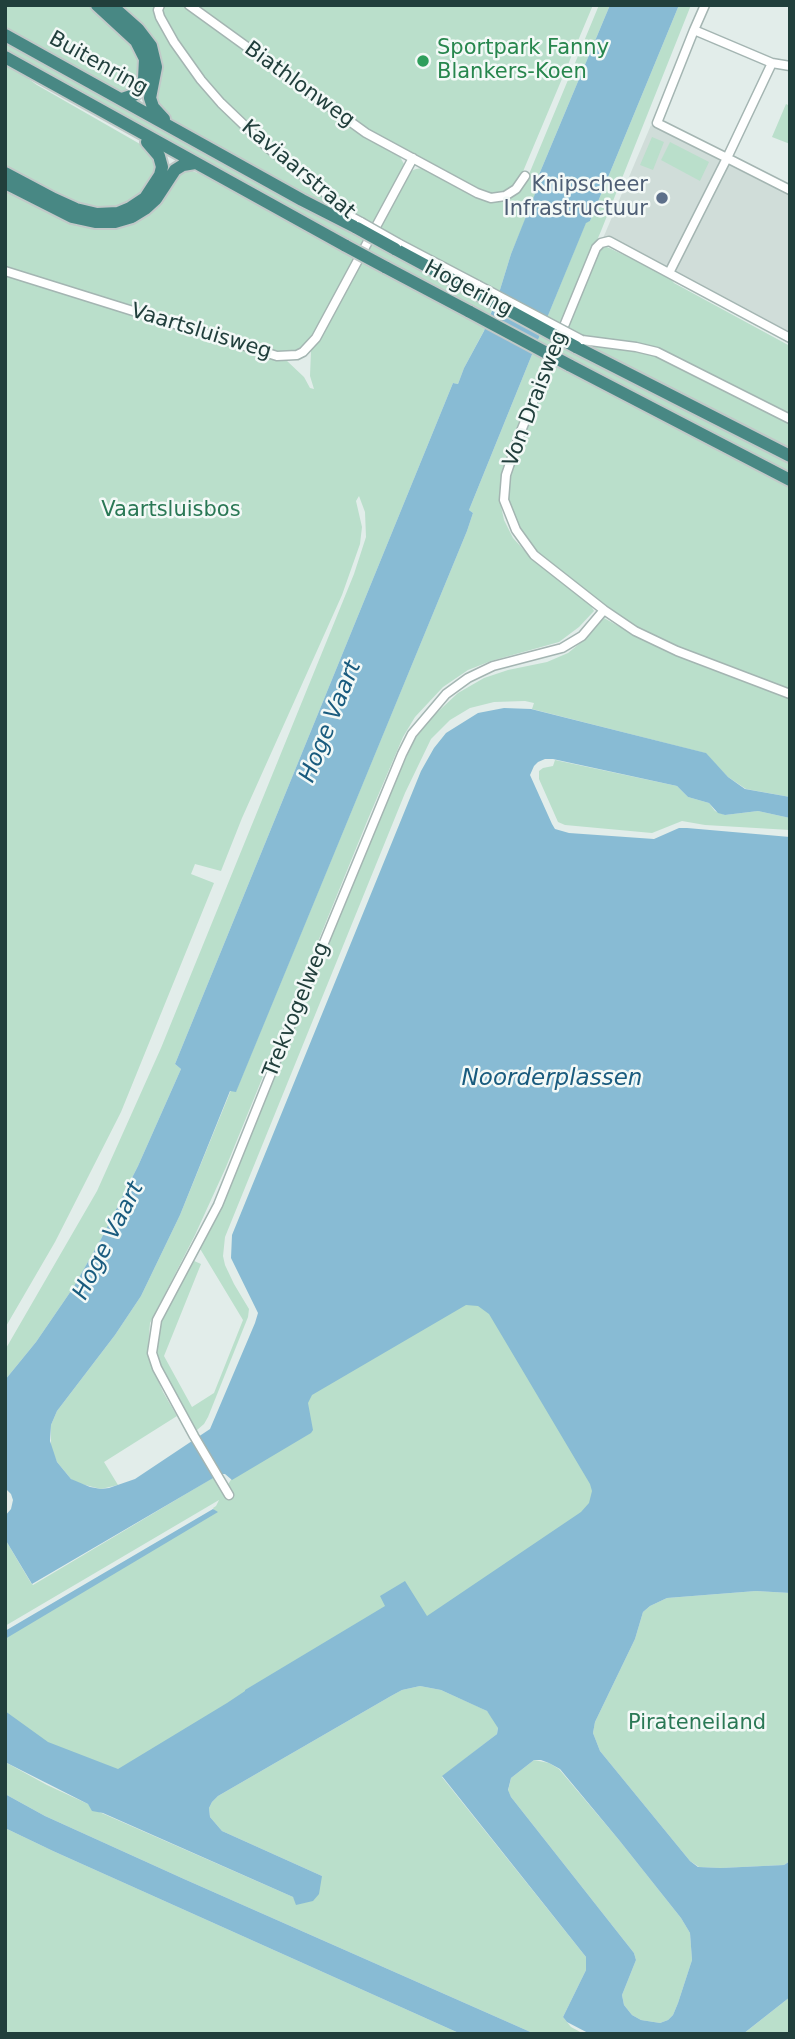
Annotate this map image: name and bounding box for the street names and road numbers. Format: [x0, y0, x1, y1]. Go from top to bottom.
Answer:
street label: Buitenring [44, 27, 152, 101]
street label: Biathlonweg [239, 37, 359, 133]
street label: Kaviaarstraat [236, 115, 360, 225]
street label: Hogering [420, 255, 516, 323]
street label: Vaartsluisweg [128, 299, 274, 365]
street label: Von Draisweg [499, 328, 573, 470]
street label: Trekvogelweg [258, 939, 336, 1081]

